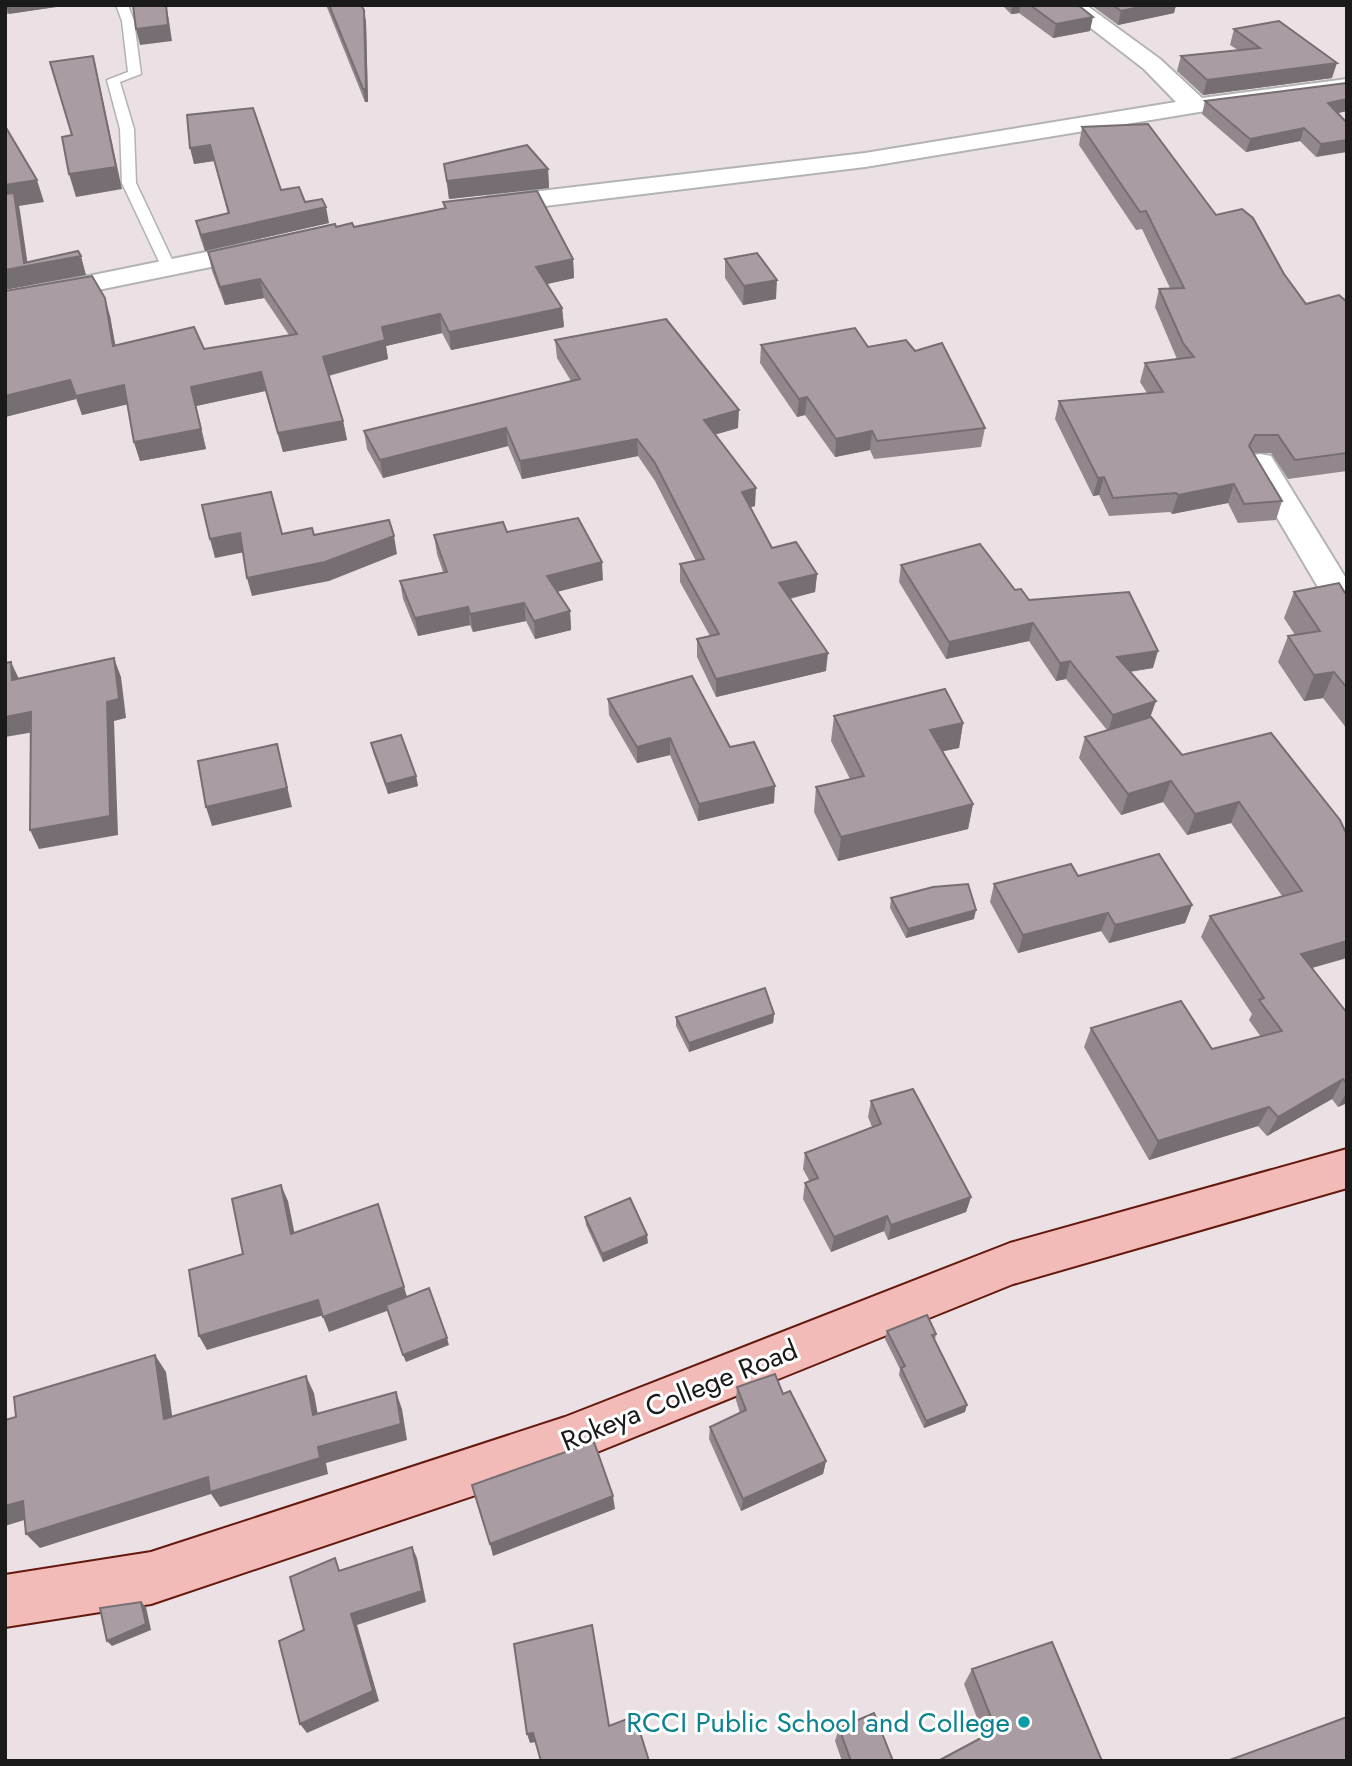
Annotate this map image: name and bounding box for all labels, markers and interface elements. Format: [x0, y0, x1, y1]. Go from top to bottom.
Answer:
street label: Rokeya College Road [555, 1329, 804, 1462]
place label: RCCI Public School and College [626, 1702, 1010, 1743]
marker: RCCI Public School and College [1016, 1714, 1032, 1730]

